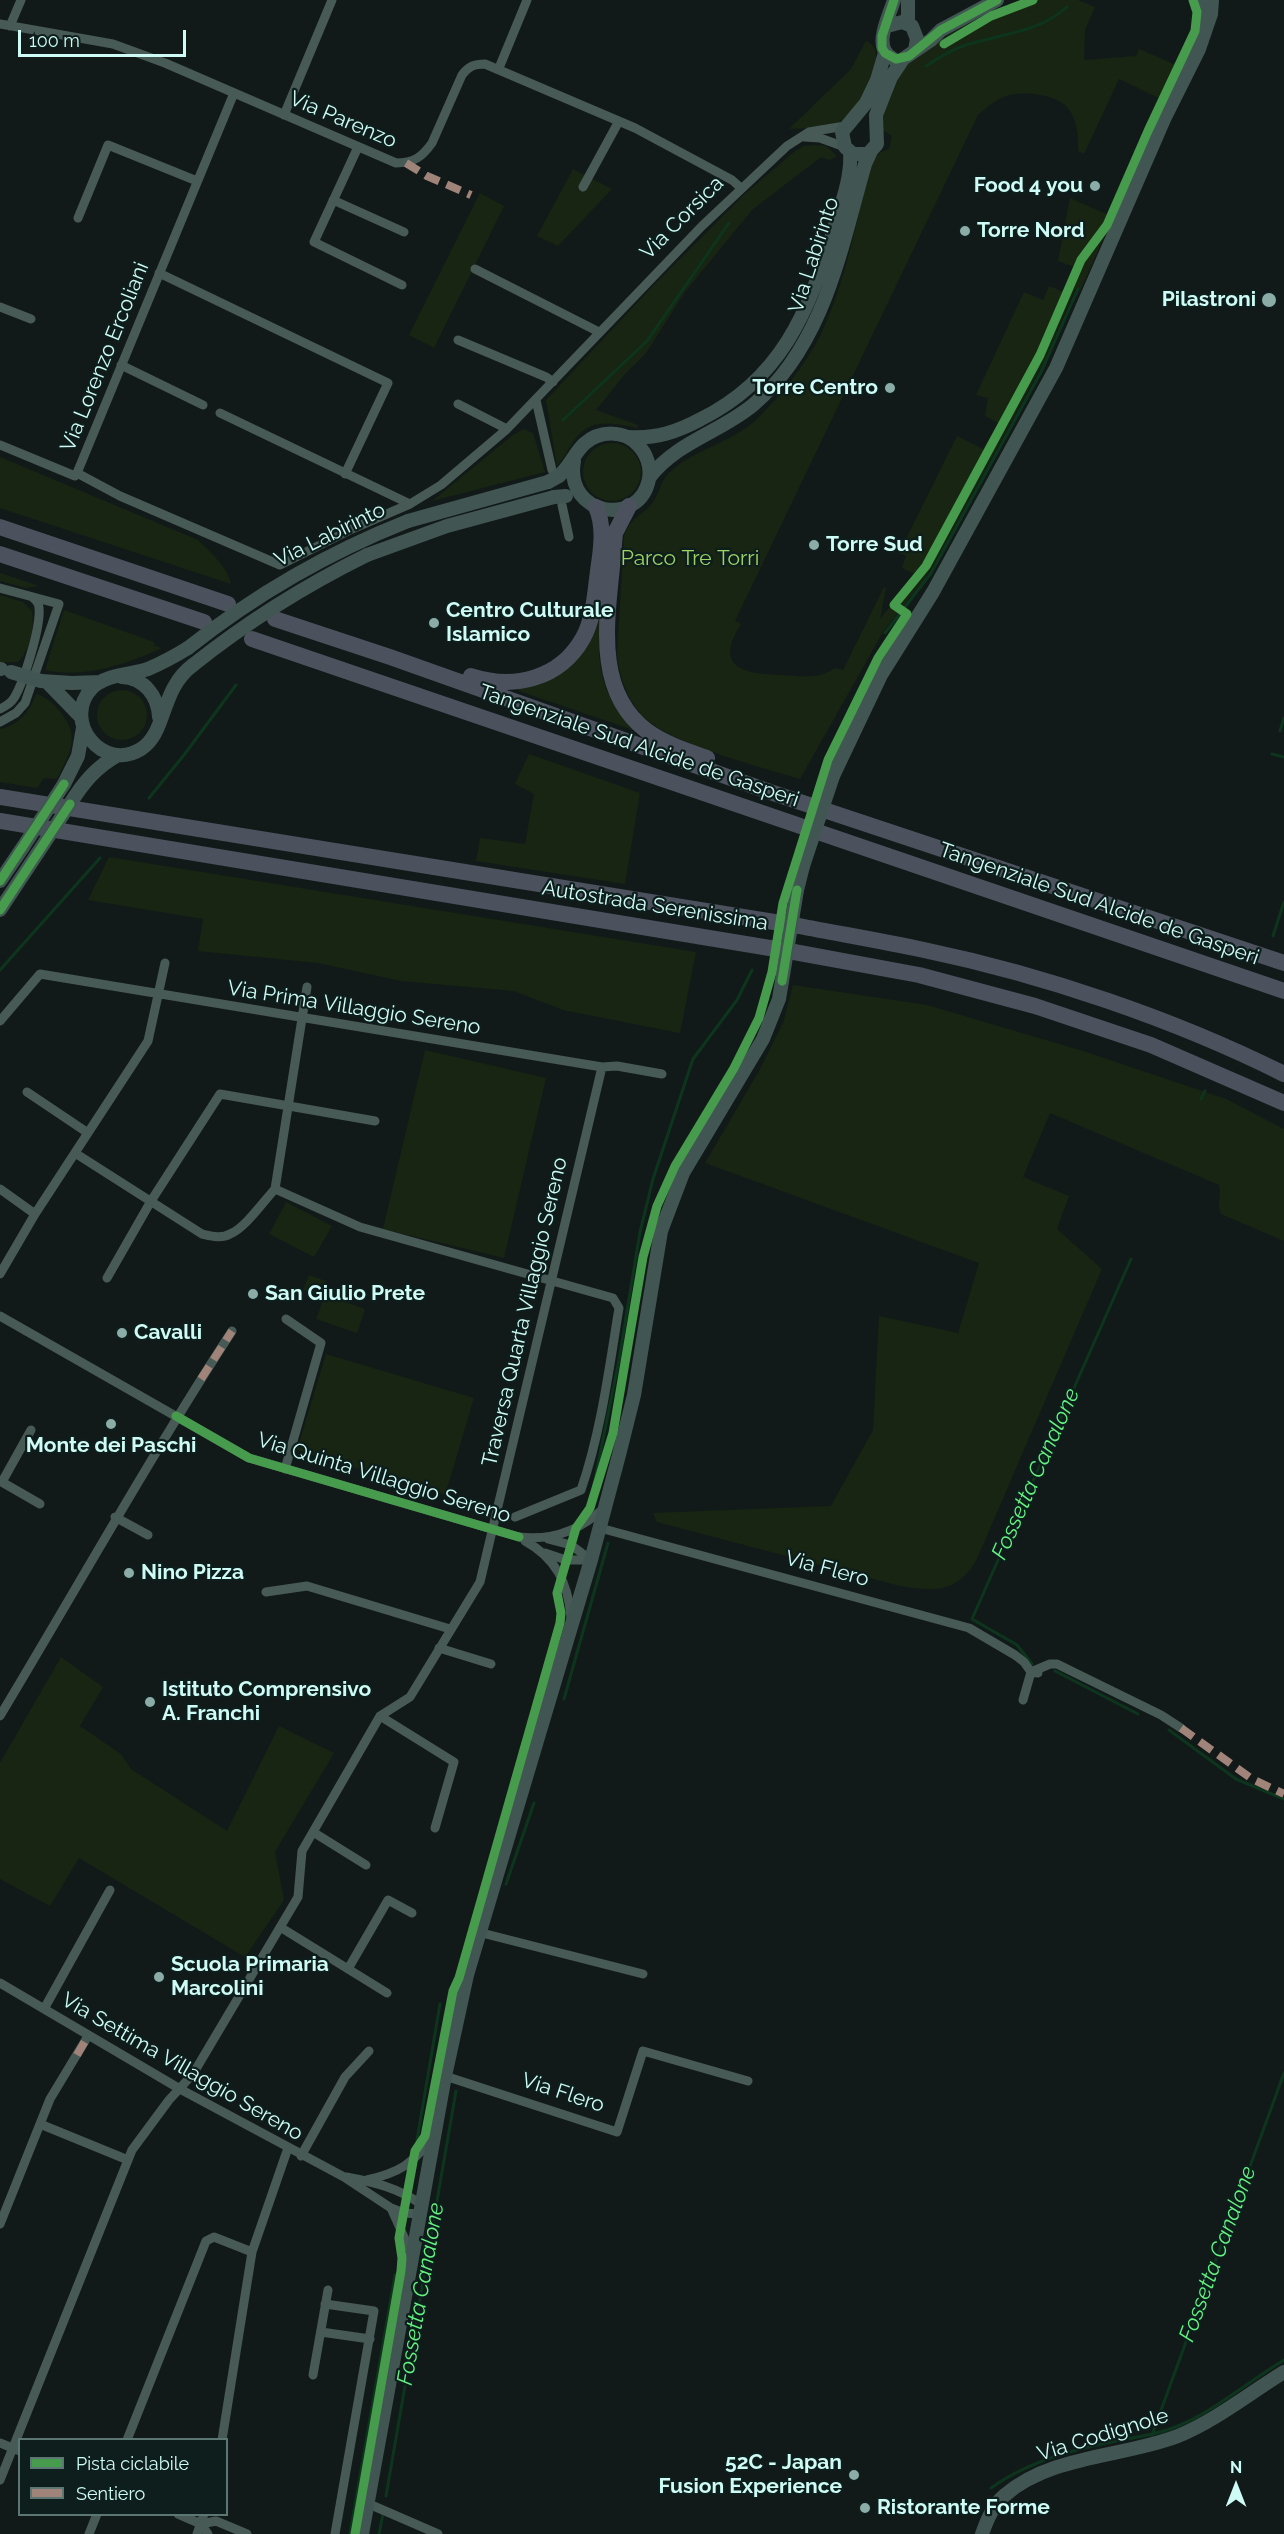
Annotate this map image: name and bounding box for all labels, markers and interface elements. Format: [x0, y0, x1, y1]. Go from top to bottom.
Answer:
scale bar [21, 18, 189, 56]
text: 100 m [29, 30, 80, 51]
street label: Via Parenzo [286, 86, 400, 154]
street label: Via Corsica [635, 171, 729, 265]
place label: Food 4 you [974, 173, 1083, 199]
marker: Food 4 you [1088, 179, 1102, 193]
street label: Via Labirinto [783, 194, 845, 316]
place label: Torre Nord [977, 218, 1085, 244]
marker: Torre Nord [958, 224, 972, 238]
street label: Via Lorenzo Ercoliani [56, 259, 154, 455]
place label: Pilastroni [1162, 287, 1256, 313]
marker: Pilastroni [1260, 291, 1278, 309]
place label: Torre Centro [752, 375, 878, 401]
marker: Torre Centro [883, 381, 897, 395]
street label: Via Labirinto [270, 497, 390, 573]
place label: Torre Sud [826, 532, 923, 558]
marker: Torre Sud [807, 538, 821, 552]
park label: Parco Tre Torri [621, 546, 759, 572]
place label: Centro Culturale Islamico [446, 598, 614, 648]
marker: Centro Culturale Islamico [427, 616, 441, 630]
street label: Tangenziale Sud Alcide de Gasperi [476, 679, 802, 813]
street label: Tangenziale Sud Alcide de Gasperi [936, 837, 1262, 971]
street label: Autostrada Serenissima [540, 876, 770, 936]
street label: Via Prima Villaggio Sereno [226, 976, 482, 1040]
street label: Traversa Quarta Villaggio Sereno [477, 1155, 573, 1469]
place label: San Giulio Prete [265, 1281, 425, 1307]
marker: San Giulio Prete [246, 1287, 260, 1301]
place label: Cavalli [134, 1320, 202, 1346]
marker: Cavalli [115, 1326, 129, 1340]
water label: Fossetta Canalone [986, 1384, 1086, 1564]
marker: Monte dei Paschi [104, 1417, 118, 1431]
street label: Via Quinta Villaggio Sereno [254, 1427, 514, 1529]
place label: Monte dei Paschi [26, 1433, 196, 1459]
street label: Via Flero [782, 1546, 872, 1592]
place label: Nino Pizza [141, 1560, 244, 1586]
marker: Nino Pizza [122, 1566, 136, 1580]
place label: Istituto Comprensivo A. Franchi [162, 1677, 371, 1727]
marker: Istituto Comprensivo A. Franchi [143, 1695, 157, 1709]
place label: Scuola Primaria Marcolini [171, 1952, 329, 2002]
marker: Scuola Primaria Marcolini [152, 1970, 166, 1984]
street label: Via Settima Villaggio Sereno [57, 1987, 307, 2147]
street label: Via Flero [518, 2068, 608, 2118]
water label: Fossetta Canalone [1174, 2163, 1262, 2345]
water label: Fossetta Canalone [392, 2201, 450, 2387]
street label: Via Codignole [1034, 2403, 1172, 2467]
legend [18, 2438, 228, 2516]
place label: 52C - Japan Fusion Experience [658, 2450, 842, 2500]
text: Pista ciclabile [76, 2453, 189, 2474]
north arrow [1206, 2456, 1266, 2516]
text: N [1230, 2458, 1242, 2477]
marker: 52C - Japan Fusion Experience [847, 2468, 861, 2482]
text: Sentiero [76, 2483, 145, 2504]
place label: Ristorante Forme [877, 2495, 1050, 2521]
marker: Ristorante Forme [858, 2501, 872, 2515]

